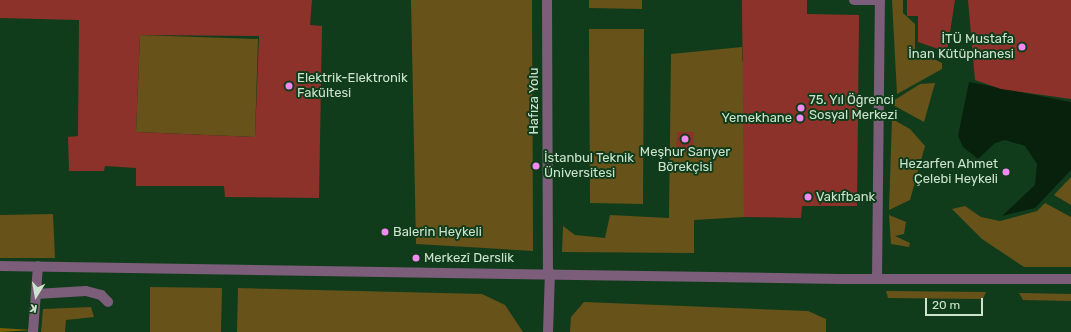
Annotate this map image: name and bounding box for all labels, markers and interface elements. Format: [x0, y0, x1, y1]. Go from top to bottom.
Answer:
place label: İTÜ Mustafa İnan Kütüphanesi [908, 32, 1014, 63]
marker: İTÜ Mustafa İnan Kütüphanesi [1017, 42, 1027, 52]
street label: Hafıza Yolu [526, 67, 542, 135]
place label: Elektrik-Elektronik Fakültesi [297, 71, 408, 102]
marker: Elektrik-Elektronik Fakültesi [284, 81, 294, 91]
place label: 75. Yıl Öğrenci Sosyal Merkezi [809, 93, 897, 124]
marker: 75. Yıl Öğrenci Sosyal Merkezi [796, 103, 806, 113]
place label: Yemekhane [722, 110, 792, 126]
marker: Yemekhane [795, 113, 805, 123]
marker: Meşhur Sarıyer Börekçisi [680, 134, 690, 144]
place label: Meşhur Sarıyer Börekçisi [640, 145, 730, 176]
place label: İstanbul Teknik Üniversitesi [544, 151, 634, 182]
place label: Hezarfen Ahmet Çelebi Heykeli [899, 157, 998, 188]
marker: İstanbul Teknik Üniversitesi [531, 161, 541, 171]
marker: Hezarfen Ahmet Çelebi Heykeli [1001, 167, 1011, 177]
place label: Vakıfbank [816, 189, 875, 205]
marker: Vakıfbank [803, 192, 813, 202]
place label: Balerin Heykeli [393, 224, 482, 240]
marker: Balerin Heykeli [380, 227, 390, 237]
place label: Merkezî Derslik [424, 250, 514, 266]
marker: Merkezî Derslik [411, 253, 421, 263]
north arrow [16, 276, 56, 316]
scale bar [927, 290, 985, 316]
text: 20 m [932, 298, 960, 312]
text: K [29, 301, 38, 315]

